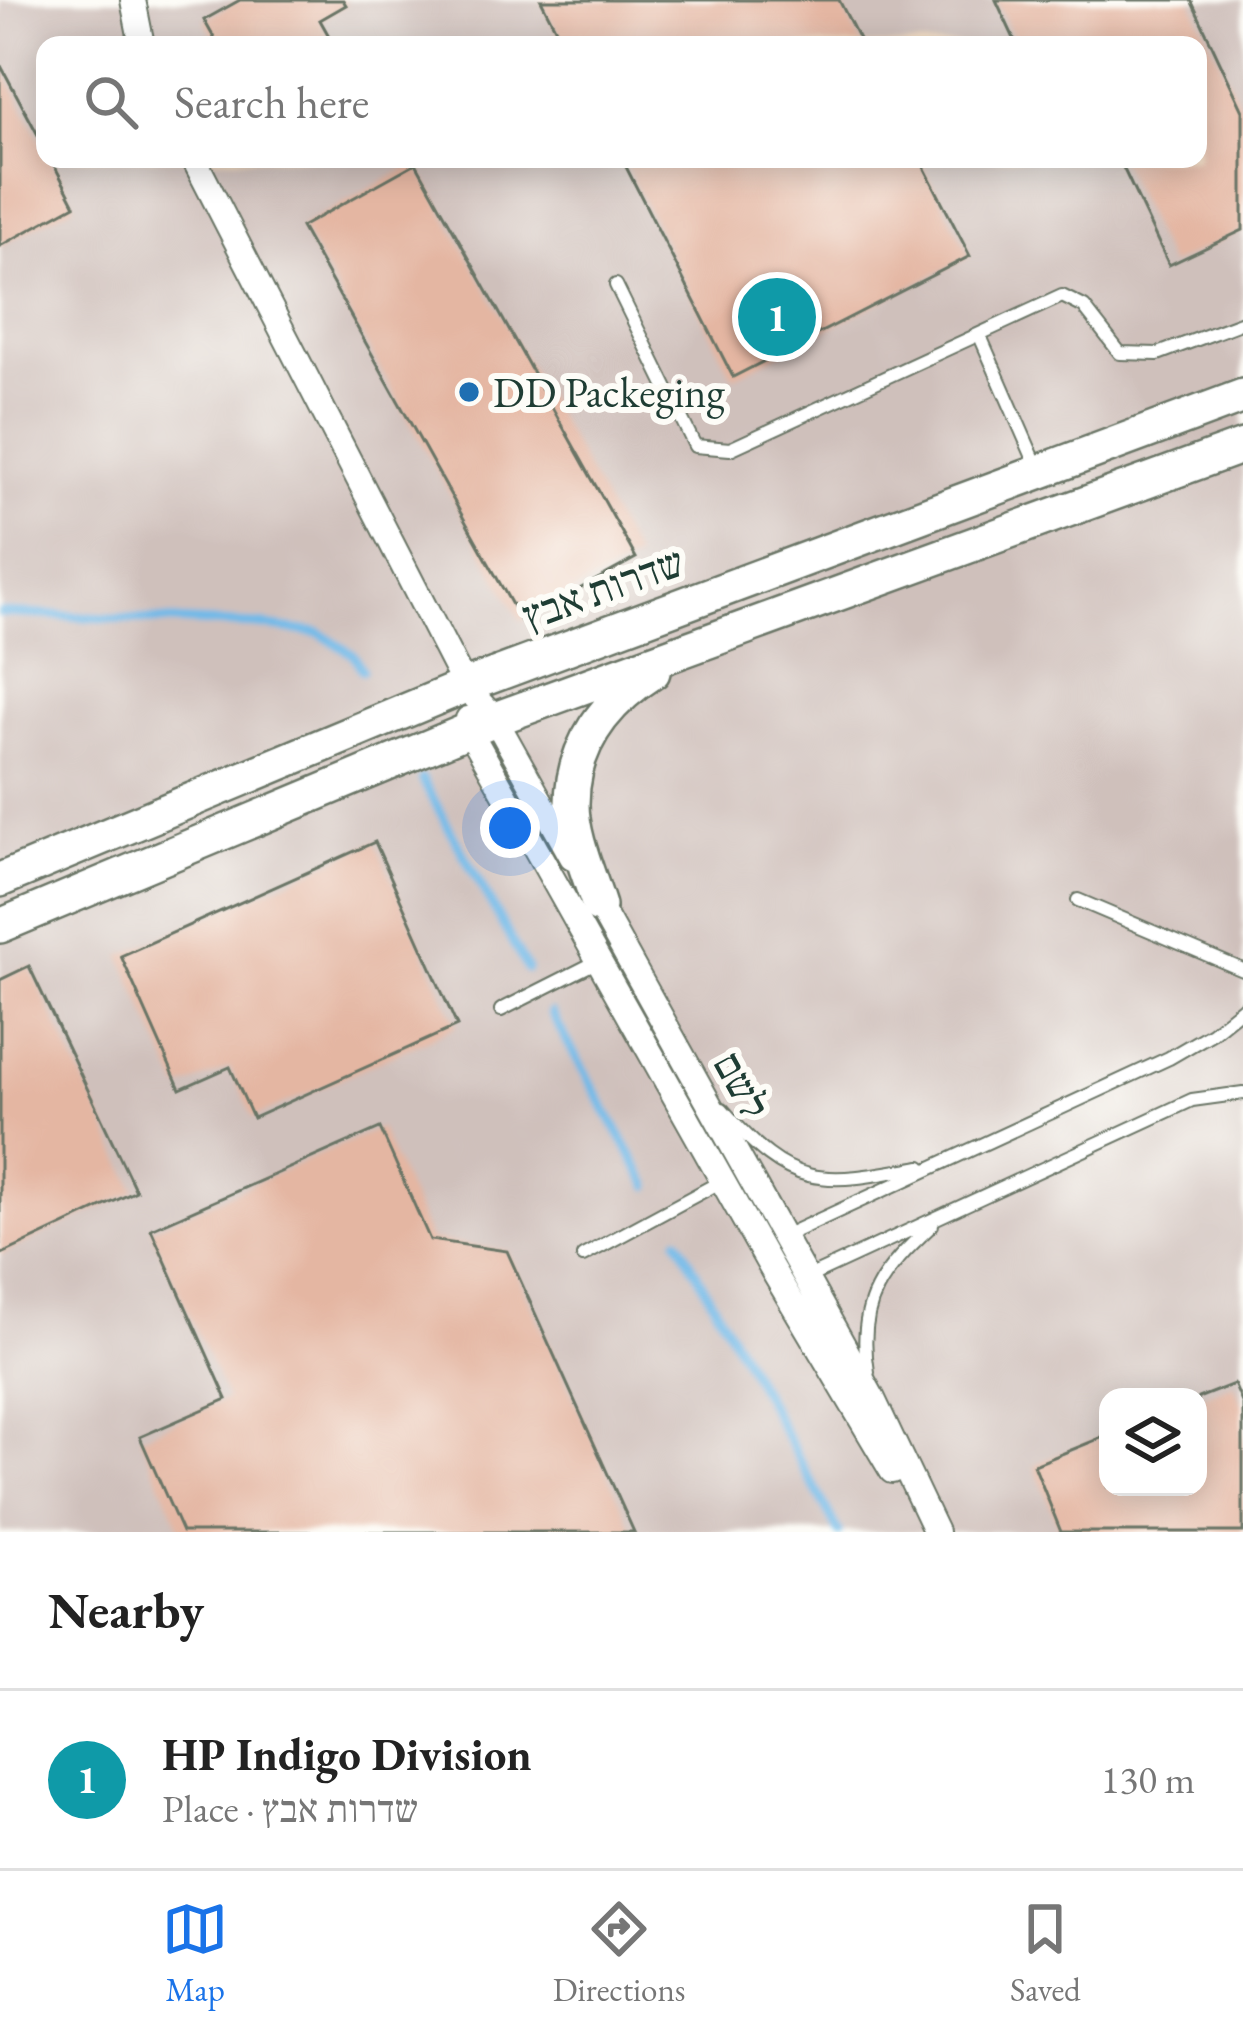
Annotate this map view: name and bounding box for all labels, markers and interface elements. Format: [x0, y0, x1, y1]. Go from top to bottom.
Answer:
search box [36, 36, 1207, 168]
icon: search [78, 69, 144, 135]
text: Search here [174, 73, 369, 131]
pin: 1 [738, 272, 816, 362]
place label: DD Packeging [493, 365, 725, 420]
marker: DD Packeging [456, 379, 482, 405]
street label: שדרות אבץ [515, 534, 692, 643]
your location [480, 798, 540, 858]
street label: לשם [701, 1042, 782, 1129]
map controls [1099, 1388, 1207, 1496]
button: layers [1099, 1388, 1207, 1496]
text: Nearby [48, 1577, 204, 1643]
text: HP Indigo Division [162, 1725, 532, 1783]
text: 1 [77, 1754, 97, 1805]
text: 130 m [1101, 1754, 1195, 1805]
text: Place · שדרות אבץ [162, 1783, 418, 1834]
tab: Map [162, 1896, 228, 2011]
tab: Directions [553, 1896, 686, 2011]
tab: Saved [1010, 1896, 1081, 2011]

